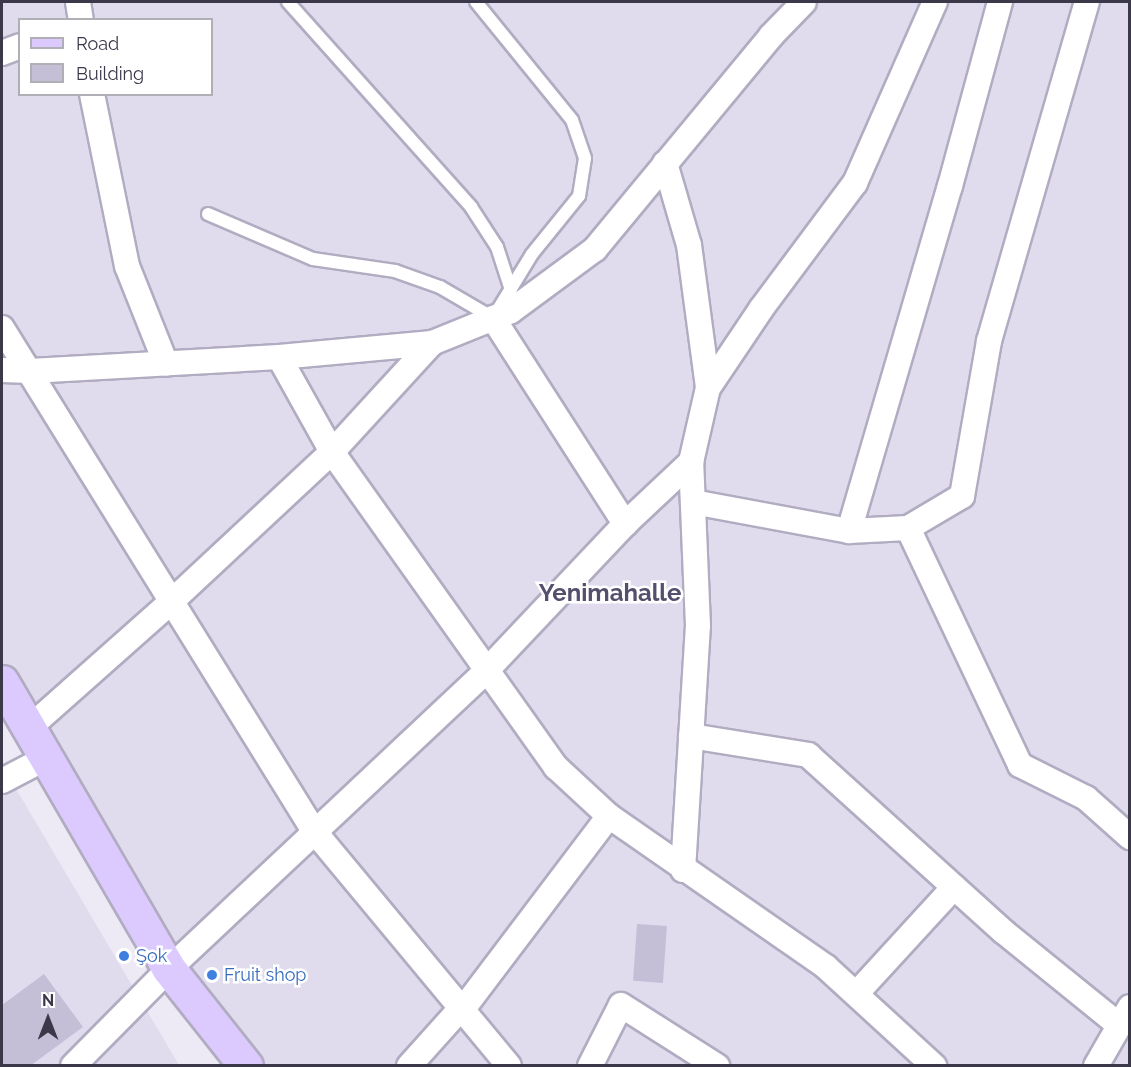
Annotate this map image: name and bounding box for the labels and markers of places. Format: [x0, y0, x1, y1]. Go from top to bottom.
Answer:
place label: Şok [136, 945, 167, 967]
marker: Şok [117, 949, 131, 963]
place label: Fruit shop [224, 964, 306, 986]
marker: Fruit shop [205, 968, 219, 982]

